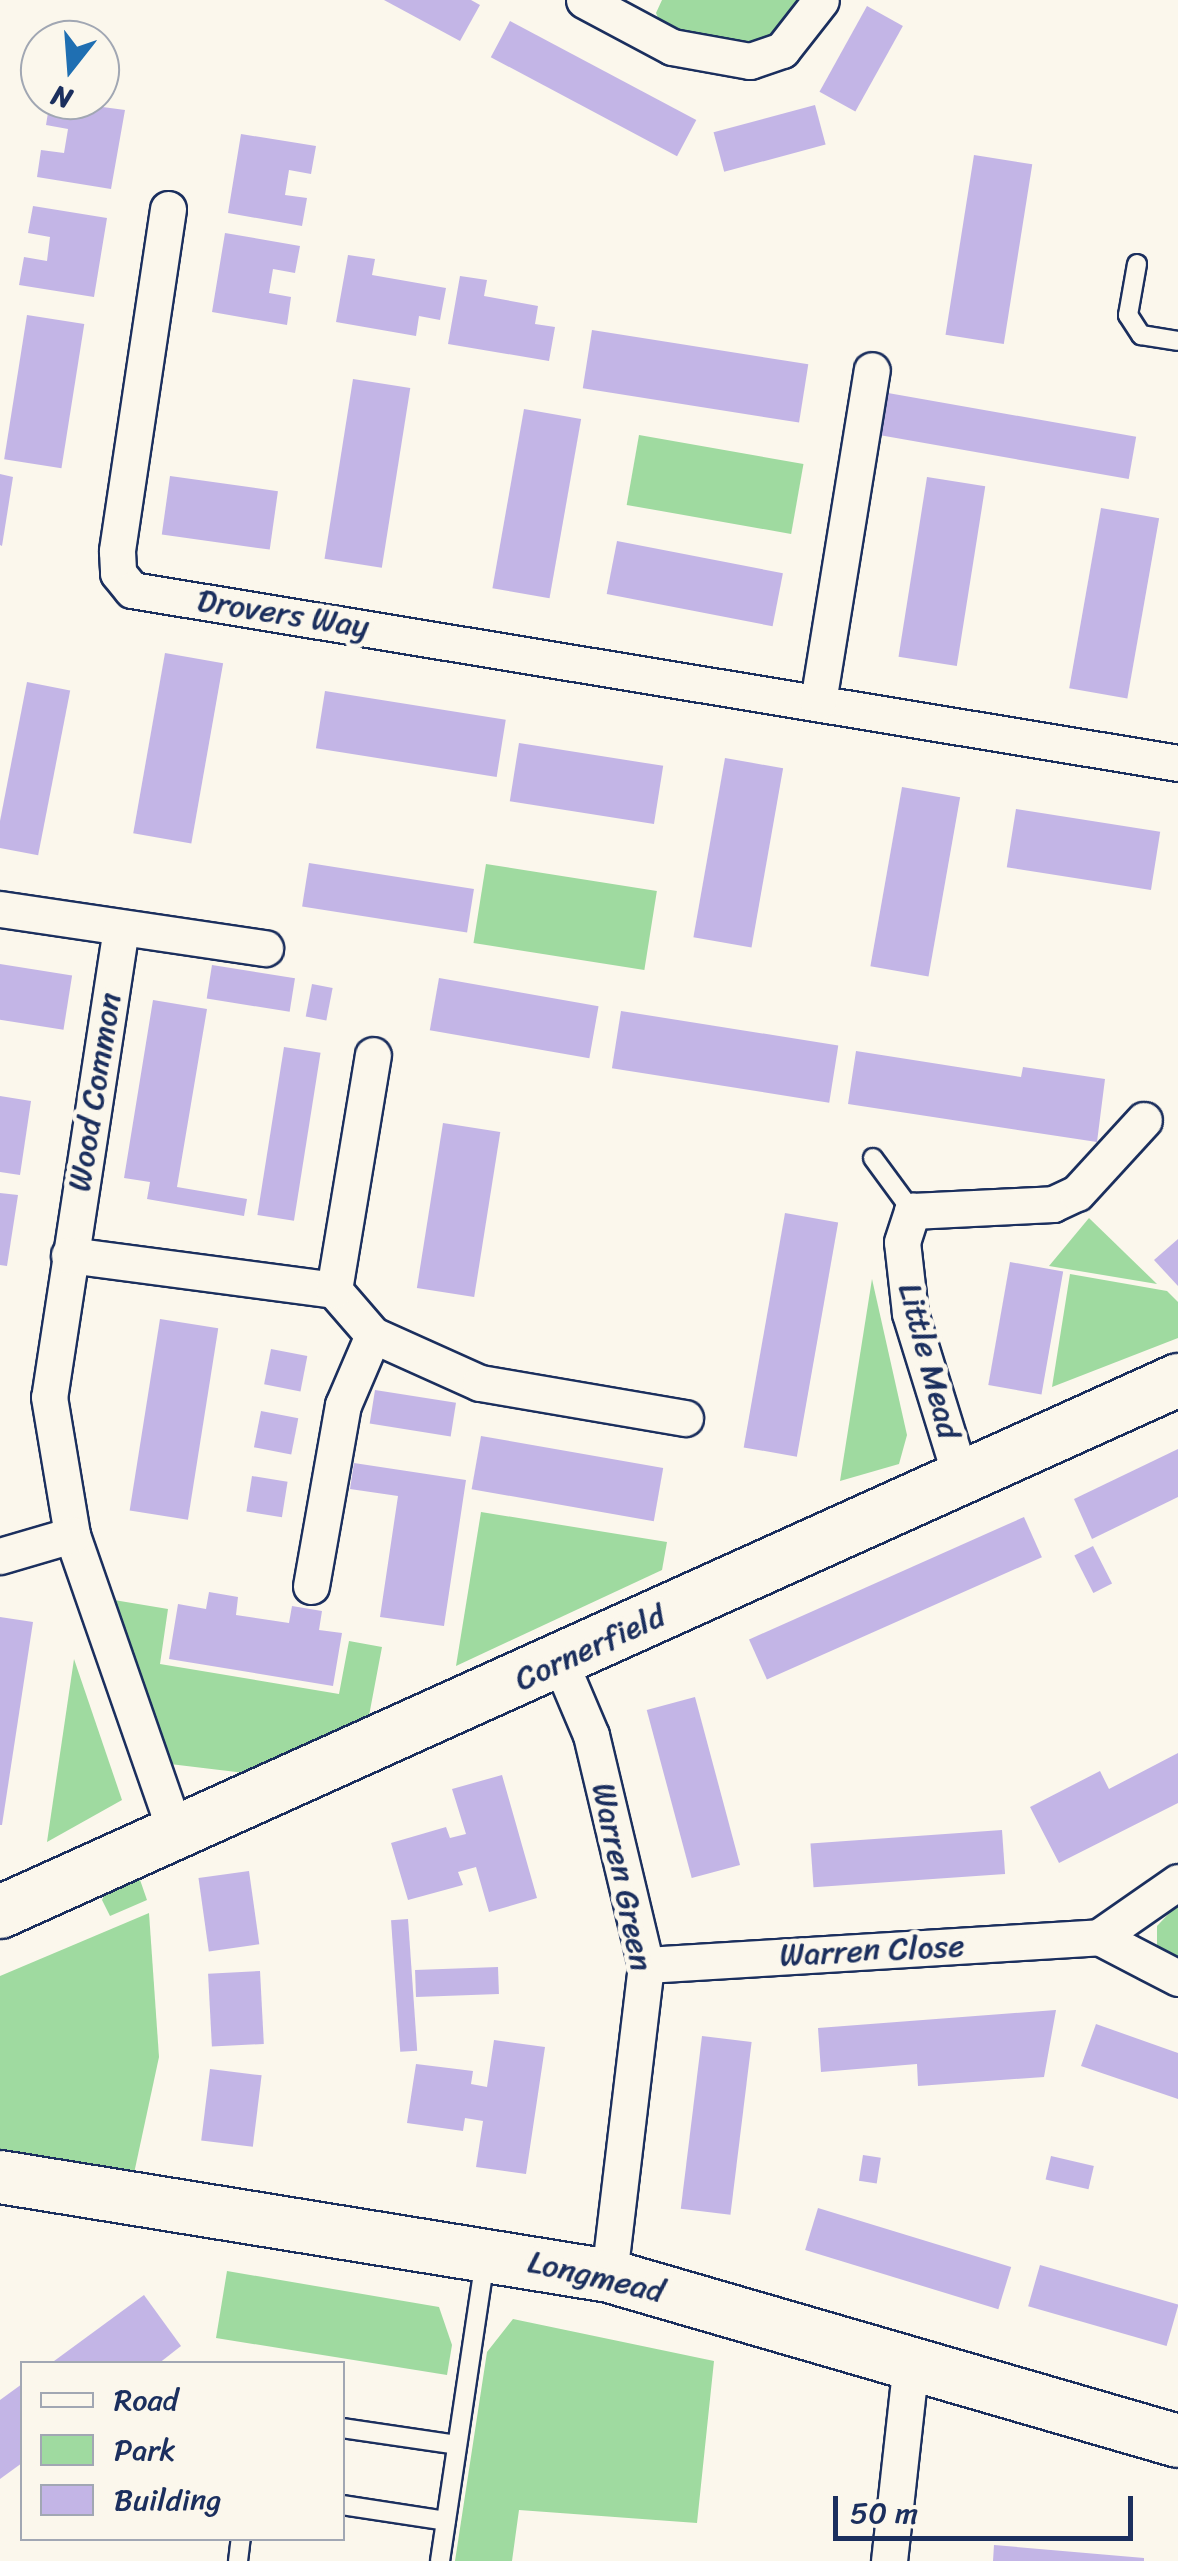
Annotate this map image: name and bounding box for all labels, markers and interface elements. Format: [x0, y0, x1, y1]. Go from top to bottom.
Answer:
north arrow [20, 20, 120, 120]
text: N [45, 71, 78, 124]
street label: Drovers Way [194, 581, 372, 647]
street label: Wood Common [60, 990, 130, 1194]
street label: Little Mead [890, 1279, 968, 1443]
street label: Cornerfield [509, 1597, 671, 1699]
street label: Warren Green [583, 1779, 661, 1975]
street label: Warren Close [778, 1927, 966, 1975]
street label: Longmead [524, 2243, 668, 2311]
legend [20, 2361, 345, 2541]
text: Road [114, 2373, 178, 2427]
text: Park [114, 2423, 176, 2477]
text: Building [114, 2473, 221, 2527]
scale bar [838, 2476, 1138, 2538]
text: 50 m [850, 2486, 918, 2540]

